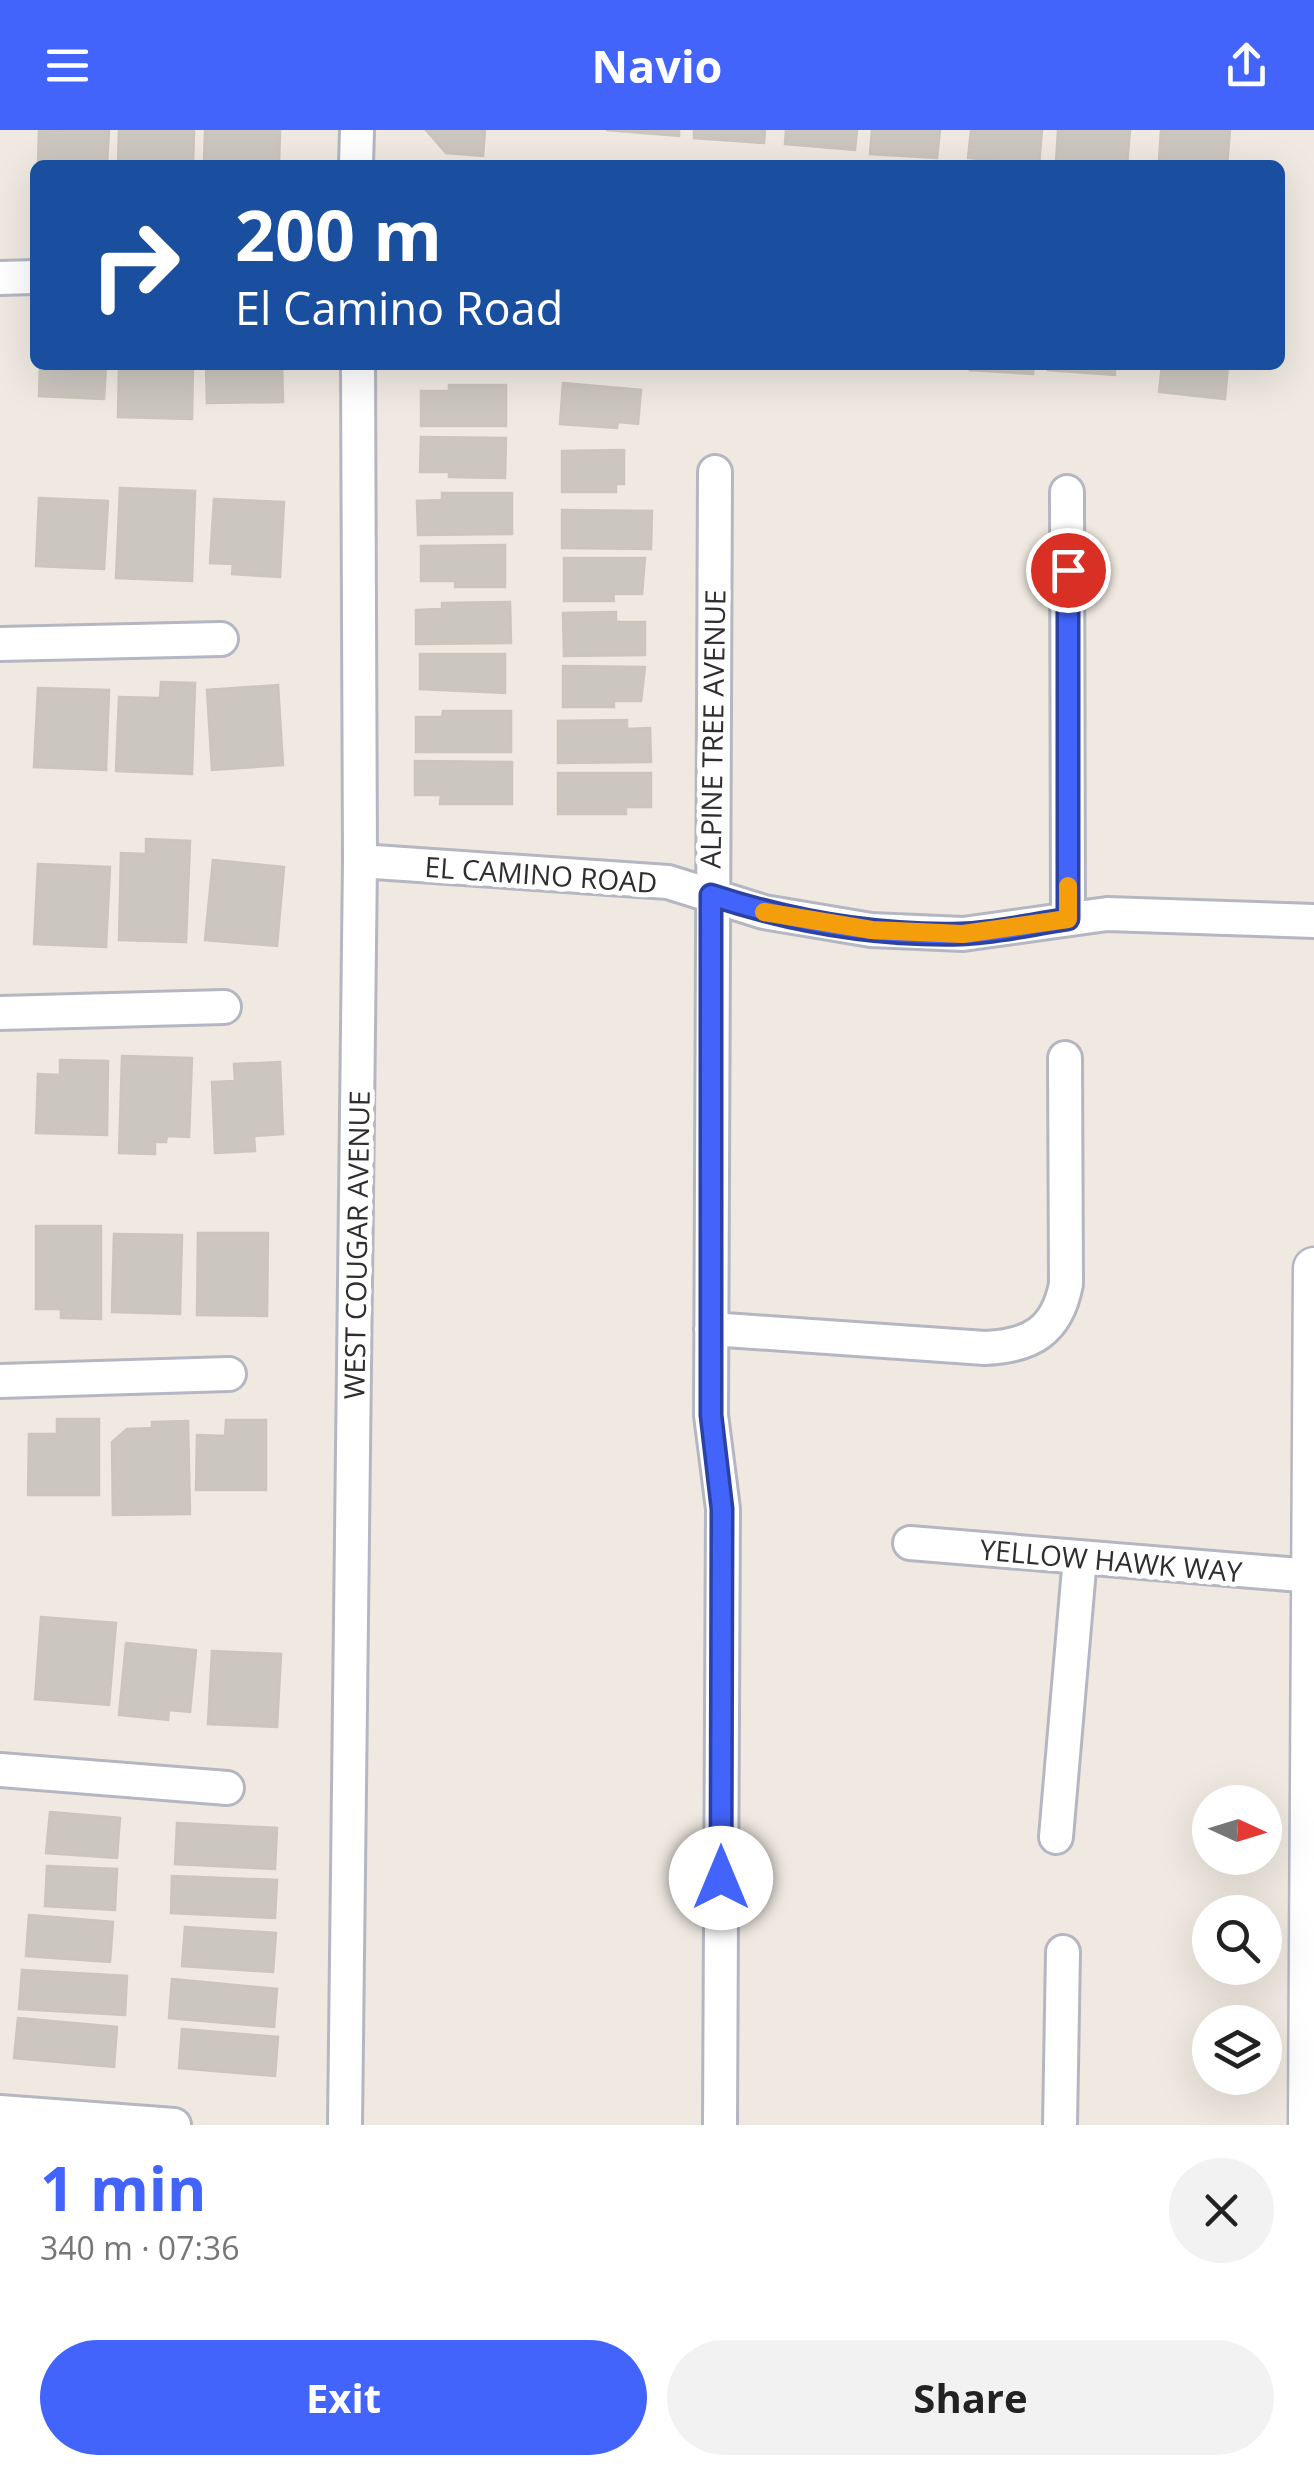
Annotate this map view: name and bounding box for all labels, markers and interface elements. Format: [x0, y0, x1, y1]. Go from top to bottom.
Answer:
text: Navio [592, 35, 722, 96]
icon: menu [40, 38, 95, 93]
icon: share [1219, 38, 1274, 93]
text: 200 m [235, 186, 442, 282]
icon: right [70, 200, 200, 330]
text: El Camino Road [235, 277, 563, 338]
pin [1026, 528, 1111, 613]
icon: arrive [1041, 543, 1096, 598]
street label: ALPINE TREE AVENUE [691, 589, 733, 869]
street label: EL CAMINO ROAD [423, 847, 659, 901]
street label: WEST COUGAR AVENUE [334, 1090, 378, 1400]
street label: YELLOW HAWK WAY [978, 1530, 1244, 1590]
north arrow [1192, 1785, 1282, 1875]
map controls [1192, 1785, 1282, 2095]
position arrow [669, 1826, 773, 1930]
button: search [1192, 1895, 1282, 1985]
button: layers [1192, 2005, 1282, 2095]
text: 1 min [40, 2147, 207, 2229]
button: close [1169, 2158, 1274, 2263]
text: 340 m · 07:36 [40, 2226, 239, 2269]
button: Exit [40, 2340, 647, 2455]
button: Share [667, 2340, 1274, 2455]

